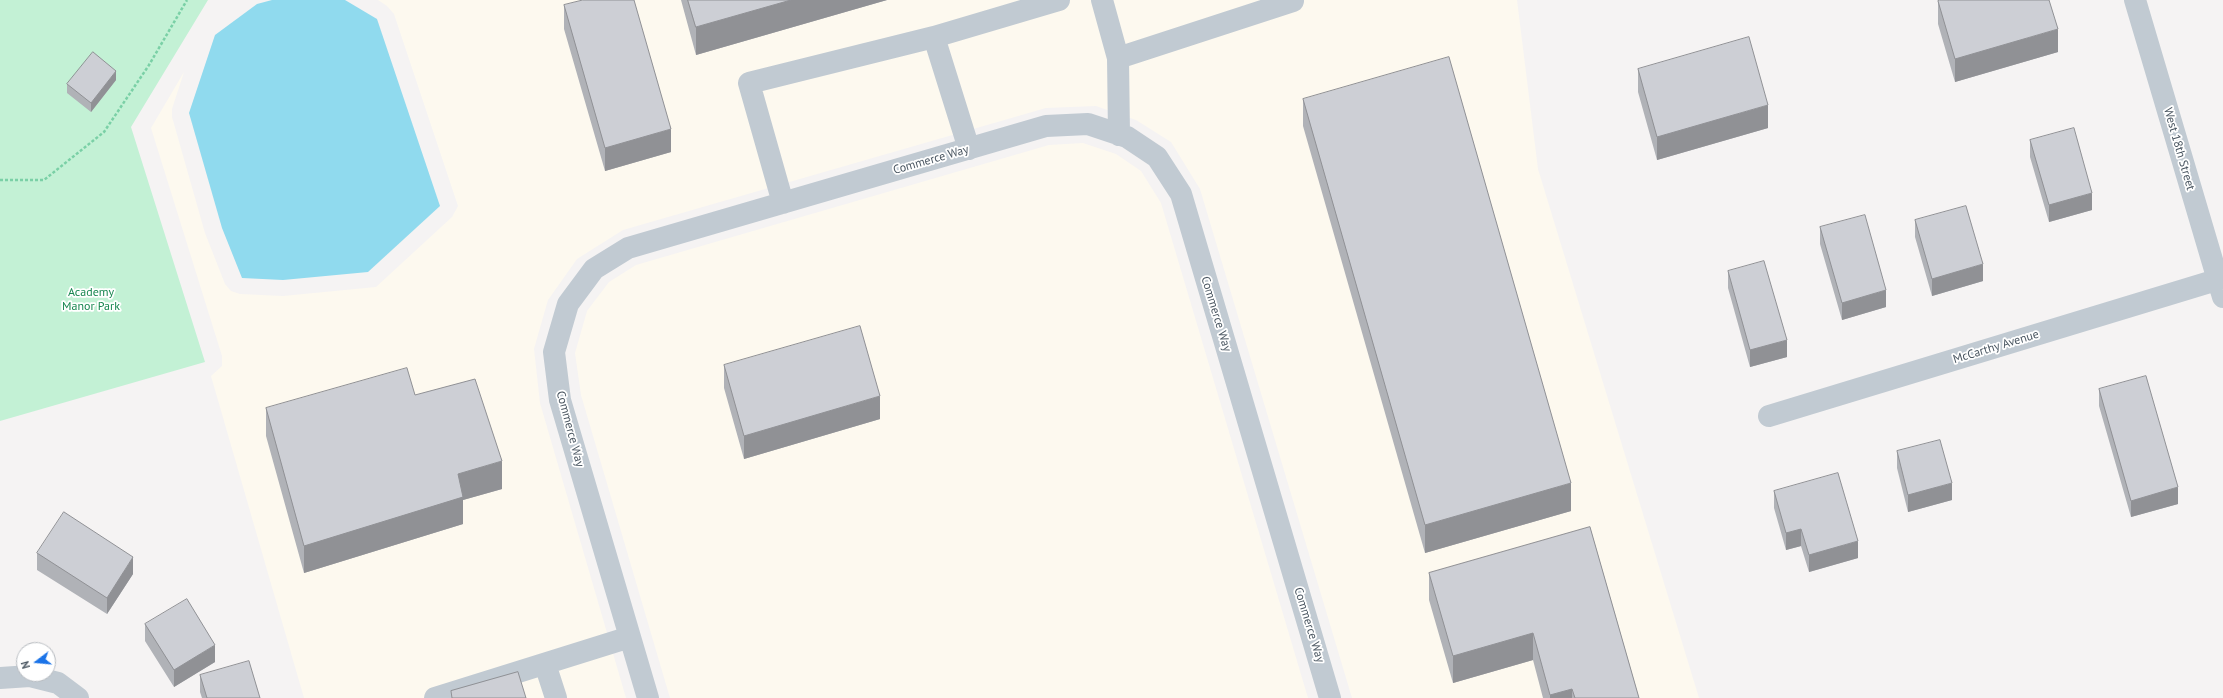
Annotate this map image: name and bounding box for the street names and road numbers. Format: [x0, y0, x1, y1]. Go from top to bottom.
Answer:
street label: West 18th Street [2160, 106, 2198, 192]
street label: Commerce Way [892, 142, 970, 178]
street label: Commerce Way [1198, 275, 1234, 353]
street label: McCarthy Avenue [1951, 327, 2041, 367]
street label: Commerce Way [553, 389, 587, 469]
street label: Commerce Way [1291, 586, 1327, 664]

